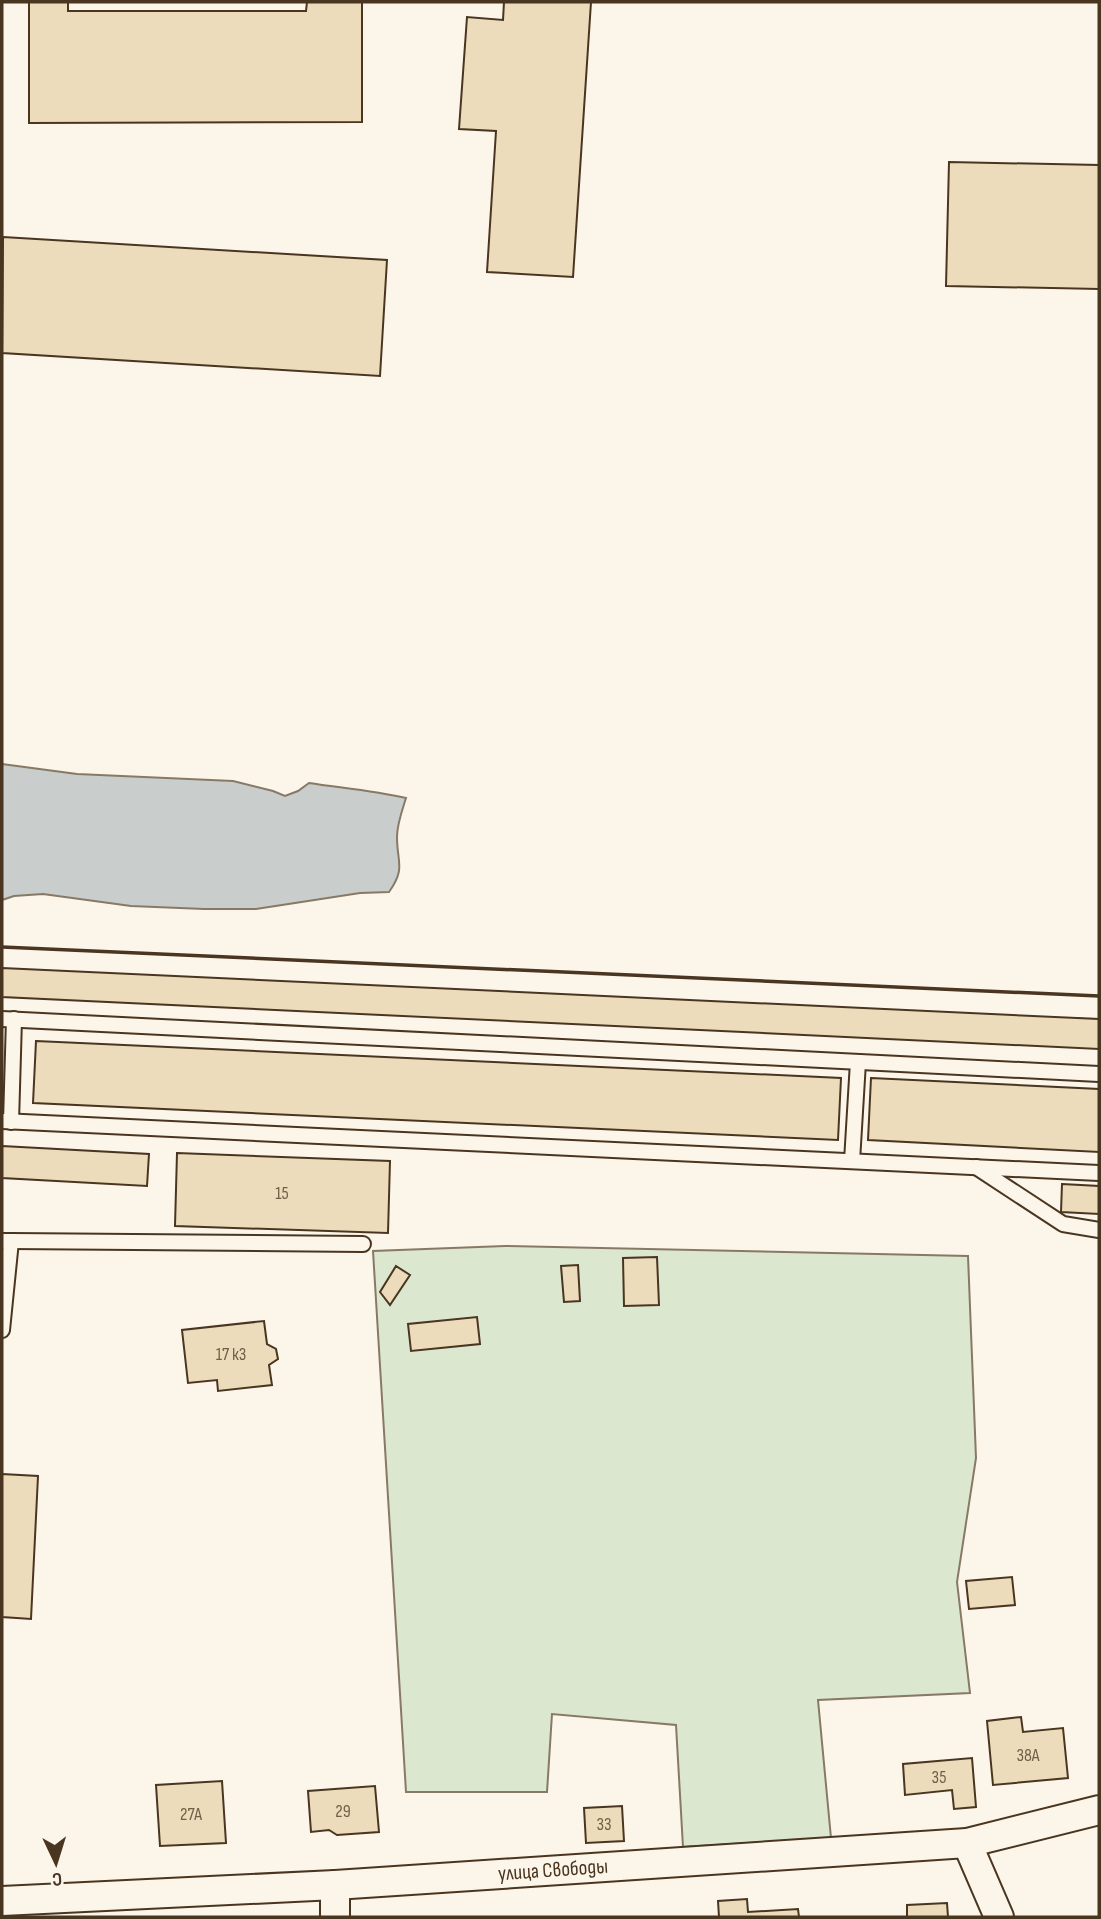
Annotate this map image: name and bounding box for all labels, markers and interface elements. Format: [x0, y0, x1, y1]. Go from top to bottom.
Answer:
house number: 15 [275, 1183, 289, 1204]
house number: 17 к3 [216, 1344, 246, 1365]
house number: 38А [1016, 1745, 1040, 1766]
house number: 35 [932, 1767, 946, 1788]
house number: 29 [335, 1801, 351, 1822]
house number: 27А [180, 1804, 202, 1825]
house number: 33 [596, 1814, 612, 1835]
north arrow [21, 1828, 91, 1898]
street label: улица Свободы [497, 1854, 609, 1886]
text: С [51, 1867, 63, 1890]

